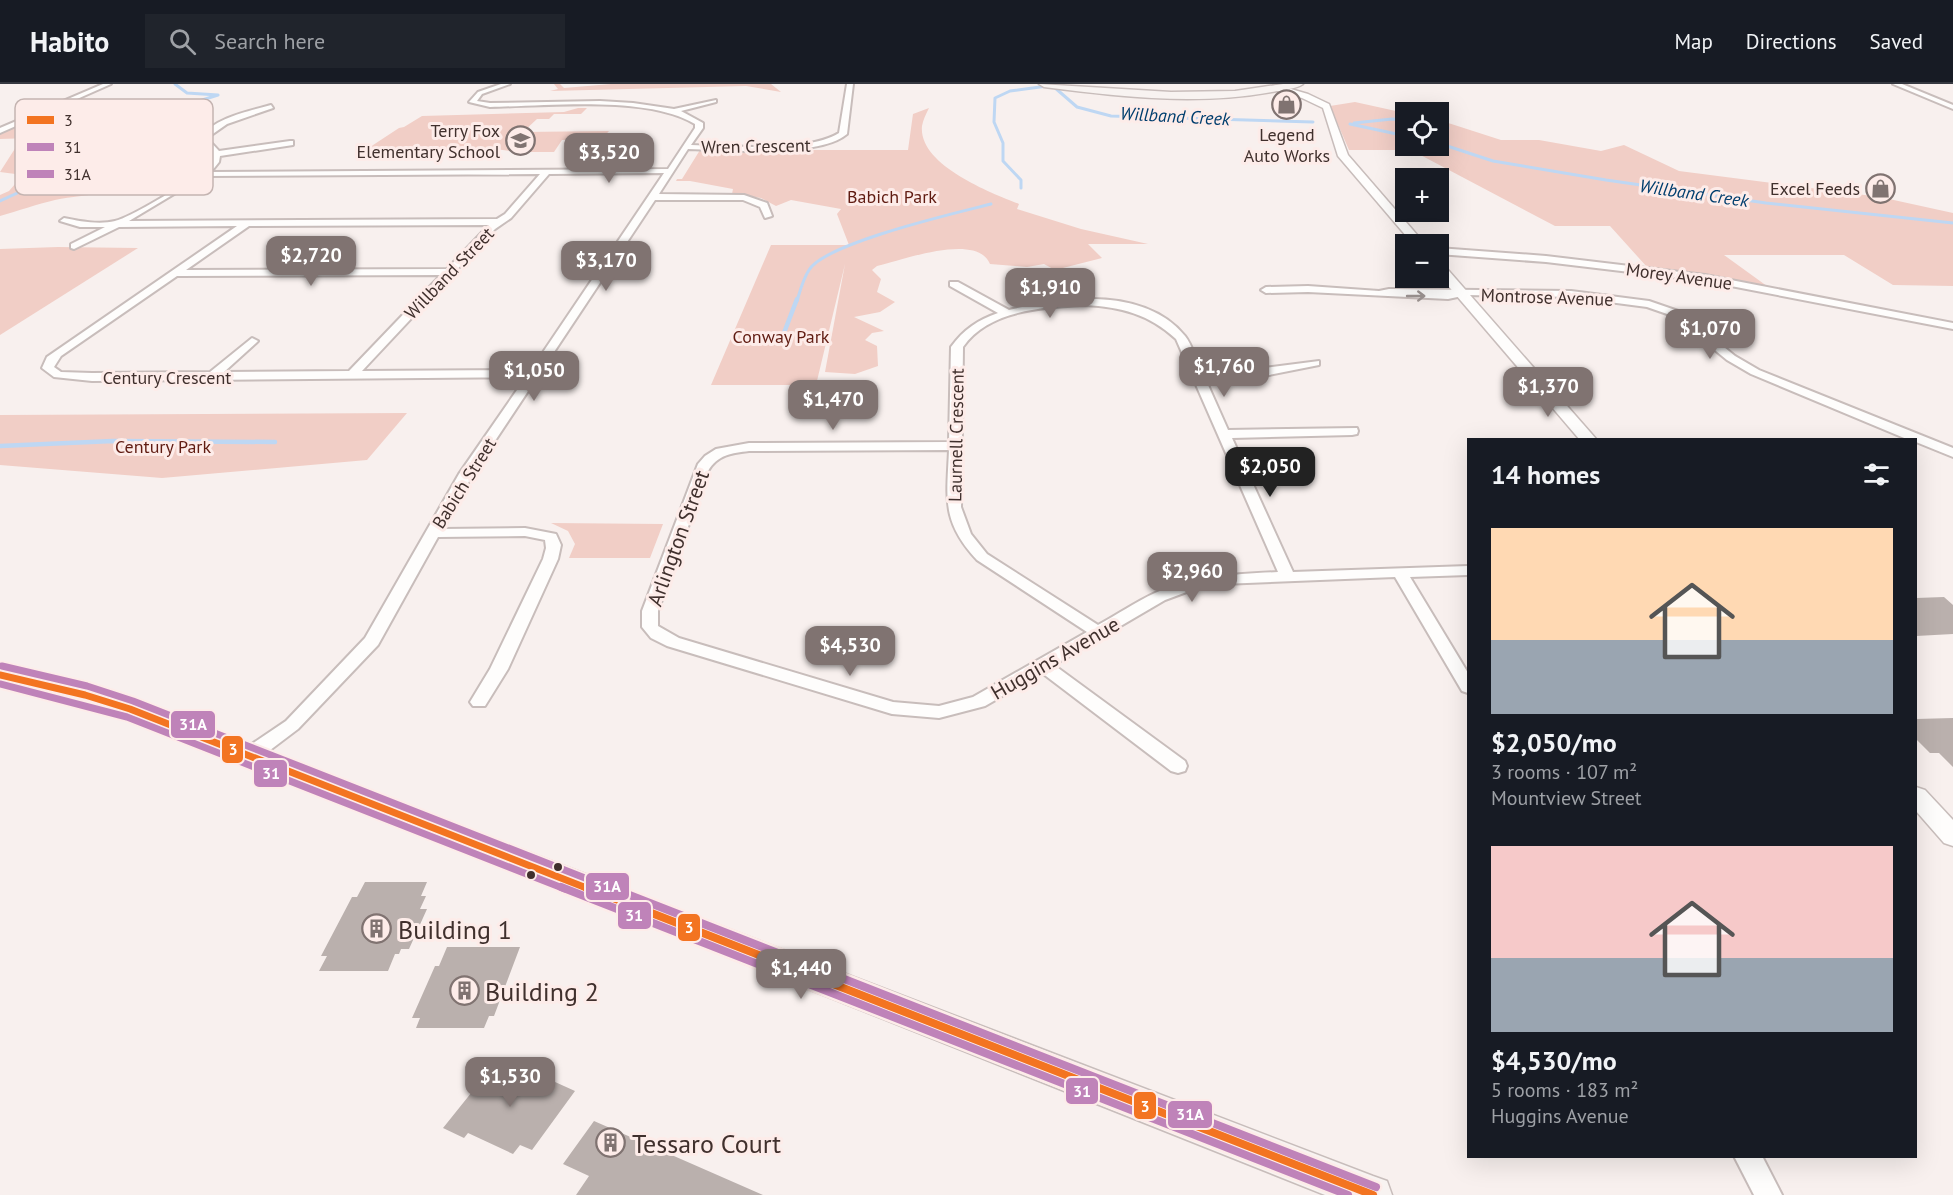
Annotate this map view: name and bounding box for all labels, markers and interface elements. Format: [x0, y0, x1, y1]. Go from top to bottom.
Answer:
search box [145, 14, 565, 68]
text: Habito [30, 23, 109, 60]
icon: search [166, 25, 199, 58]
text: Search here [214, 27, 325, 55]
text: Map [1674, 28, 1713, 55]
text: Directions [1746, 28, 1837, 55]
text: Saved [1870, 28, 1923, 55]
shop icon: Legend Auto Works [1271, 89, 1303, 121]
legend [15, 99, 213, 195]
water label: Willband Creek [1119, 102, 1231, 130]
map controls [1395, 102, 1449, 288]
button: locate [1395, 102, 1449, 156]
text: 3 [64, 110, 73, 130]
place label: Terry Fox Elementary School [357, 119, 501, 163]
place label: Legend Auto Works [1244, 123, 1330, 167]
school or university icon: Terry Fox Elementary School [505, 124, 537, 156]
pin: $3,520 [560, 133, 658, 184]
street label: Wren Crescent [701, 134, 811, 158]
text: 31 [64, 137, 81, 157]
text: $3,520 [578, 139, 640, 165]
text: 31A [64, 164, 91, 184]
button: + [1395, 168, 1449, 222]
shop icon: Excel Feeds [1865, 172, 1897, 204]
water label: Willband Creek [1638, 174, 1751, 212]
place label: Excel Feeds [1770, 177, 1860, 200]
park label: Babich Park [847, 185, 937, 208]
street label: Willband Street [399, 222, 499, 324]
button: − [1395, 234, 1449, 288]
pin: $2,720 [262, 236, 360, 287]
pin: $3,170 [557, 241, 655, 292]
text: $2,720 [280, 242, 342, 268]
text: $3,170 [575, 247, 637, 273]
street label: Morey Avenue [1624, 257, 1734, 295]
pin: $1,910 [1001, 268, 1099, 319]
text: $1,910 [1019, 274, 1081, 300]
street label: Montrose Avenue [1480, 283, 1614, 311]
one-way arrow [1406, 290, 1426, 302]
pin: $1,070 [1661, 309, 1759, 360]
text: $1,070 [1679, 315, 1741, 341]
park label: Conway Park [733, 325, 830, 348]
pin: $1,760 [1175, 347, 1273, 398]
pin: $1,050 [485, 351, 583, 402]
text: $1,760 [1193, 353, 1255, 379]
text: $1,050 [503, 357, 565, 383]
street label: Century Crescent [103, 366, 231, 389]
pin: $1,370 [1499, 367, 1597, 418]
street label: Laurnell Crescent [943, 368, 969, 502]
text: $1,370 [1517, 373, 1579, 399]
pin: $1,470 [784, 380, 882, 431]
text: $1,470 [802, 386, 864, 412]
street label: Babich Street [427, 433, 501, 533]
park label: Century Park [115, 435, 211, 458]
pin: $2,050 [1221, 447, 1319, 498]
text: $2,050 [1239, 453, 1301, 479]
text: 14 homes [1491, 458, 1600, 491]
icon: filters [1860, 458, 1893, 491]
street label: Arlington Street [641, 466, 715, 610]
pin: $2,960 [1143, 552, 1241, 603]
text: $2,960 [1161, 558, 1223, 584]
icon: home [1638, 567, 1746, 675]
street label: Huggins Avenue [986, 610, 1124, 706]
pin: $4,530 [801, 626, 899, 677]
text: $4,530 [819, 632, 881, 658]
line badge: 31A [170, 710, 216, 739]
text: 31A [179, 714, 207, 734]
text: $2,050/mo [1491, 726, 1617, 759]
line badge: 3 [221, 735, 244, 764]
text: 3 [228, 739, 238, 759]
line badge: 31 [253, 759, 288, 788]
text: 3 rooms · 107 m² [1491, 759, 1637, 785]
text: 31 [262, 763, 280, 783]
text: Mountview Street [1491, 785, 1642, 811]
unlabelled marker [552, 861, 564, 873]
unlabelled marker [525, 869, 537, 881]
line badge: 31A [585, 872, 630, 901]
text: 31A [593, 876, 621, 896]
icon: home [1638, 885, 1746, 993]
line badge: 31 [617, 901, 652, 930]
text: 31 [625, 905, 643, 925]
building icon: Building 1 [361, 913, 393, 945]
place label: Building 1 [398, 913, 512, 946]
line badge: 3 [677, 913, 701, 942]
text: 3 [684, 917, 694, 937]
pin: $1,440 [752, 949, 850, 1000]
text: $1,440 [770, 955, 832, 981]
building icon: Building 2 [448, 975, 480, 1007]
place label: Building 2 [485, 975, 599, 1008]
text: $4,530/mo [1491, 1044, 1617, 1077]
pin: $1,530 [461, 1057, 559, 1108]
text: $1,530 [479, 1063, 541, 1089]
line badge: 31 [1065, 1077, 1099, 1105]
text: 5 rooms · 183 m² [1491, 1077, 1638, 1103]
text: 31 [1073, 1081, 1091, 1101]
line badge: 3 [1133, 1091, 1157, 1120]
text: 3 [1140, 1096, 1150, 1116]
line badge: 31A [1167, 1100, 1213, 1129]
text: Huggins Avenue [1491, 1103, 1629, 1129]
text: 31A [1176, 1104, 1204, 1124]
building icon: Tessaro Court [595, 1127, 627, 1159]
place label: Tessaro Court [632, 1127, 781, 1160]

